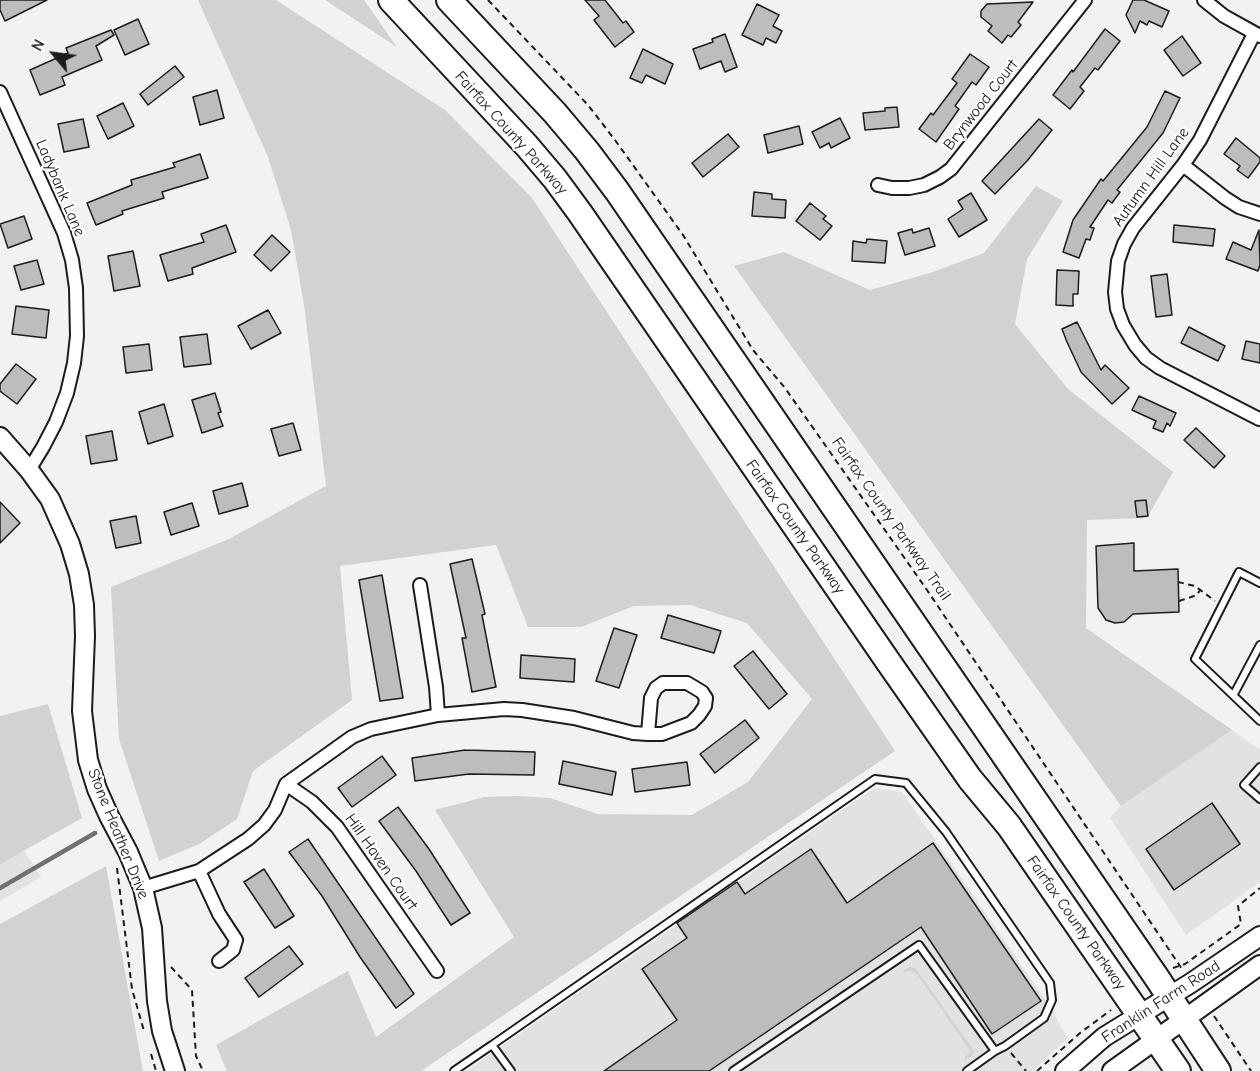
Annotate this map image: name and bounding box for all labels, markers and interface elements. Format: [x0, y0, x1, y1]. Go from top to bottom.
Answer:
north arrow [24, 24, 84, 84]
text: N [28, 36, 49, 54]
street label: Brynwood Court [940, 56, 1022, 154]
street label: Fairfax County Parkway [450, 67, 572, 199]
street label: Autumn Hill Lane [1109, 124, 1193, 230]
street label: Ladybank Lane [31, 137, 89, 239]
street label: Fairfax County Parkway Trail [827, 434, 955, 604]
street label: Fairfax County Parkway [741, 456, 849, 598]
street label: Stone Heather Drive [83, 766, 153, 902]
street label: Hill Haven Court [341, 810, 421, 914]
street label: Fairfax County Parkway [1022, 852, 1130, 994]
street label: Franklin Farm Road [1098, 957, 1224, 1047]

